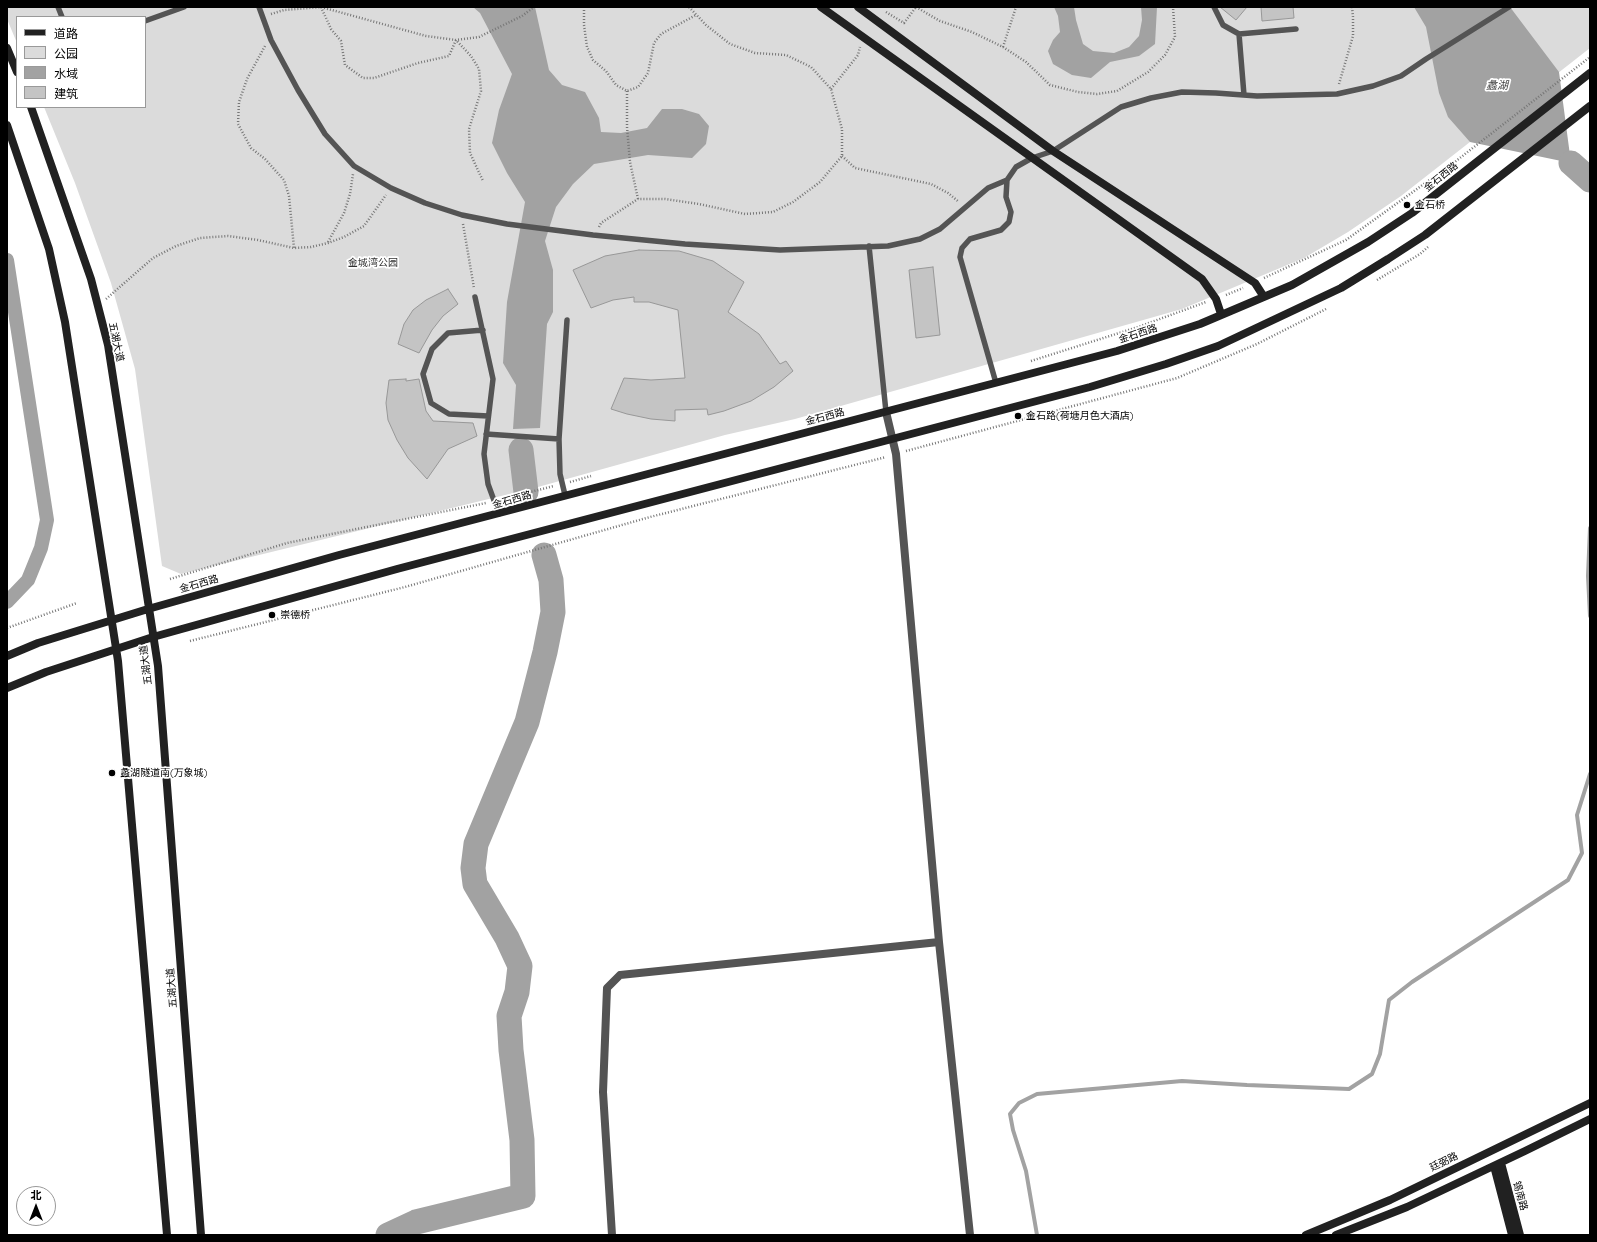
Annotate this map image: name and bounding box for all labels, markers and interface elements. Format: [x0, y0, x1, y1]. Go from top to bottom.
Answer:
legend [16, 16, 146, 108]
text: 道路 [54, 26, 78, 41]
text: 公园 [54, 46, 78, 61]
text: 水域 [54, 66, 78, 81]
water label: 蠡湖 [1486, 79, 1508, 93]
text: 建筑 [54, 86, 78, 101]
street label: 金石西路 [1422, 160, 1460, 194]
place label: 金石桥 [1415, 199, 1445, 211]
marker: 金石桥 [1402, 200, 1412, 210]
park label: 金城湾公园 [348, 257, 398, 269]
street label: 五湖大道 [106, 321, 126, 363]
street label: 金石西路 [1117, 322, 1159, 346]
street label: 金石西路 [804, 406, 846, 428]
place label: 金石路(荷塘月色大酒店) [1026, 410, 1133, 422]
marker: 金石路(荷塘月色大酒店) [1013, 411, 1023, 421]
street label: 金石西路 [491, 489, 533, 511]
street label: 金石西路 [178, 573, 220, 595]
place label: 崇德桥 [280, 609, 310, 621]
marker: 崇德桥 [267, 610, 277, 620]
street label: 五湖大道 [138, 644, 154, 686]
place label: 蠡湖隧道南(万象城) [120, 767, 207, 779]
marker: 蠡湖隧道南(万象城) [107, 768, 117, 778]
street label: 五湖大道 [165, 968, 179, 1008]
street label: 廷弼路 [1428, 1150, 1460, 1174]
street label: 锡南路 [1510, 1180, 1530, 1212]
north arrow [16, 1186, 56, 1226]
text: 北 [31, 1188, 42, 1202]

